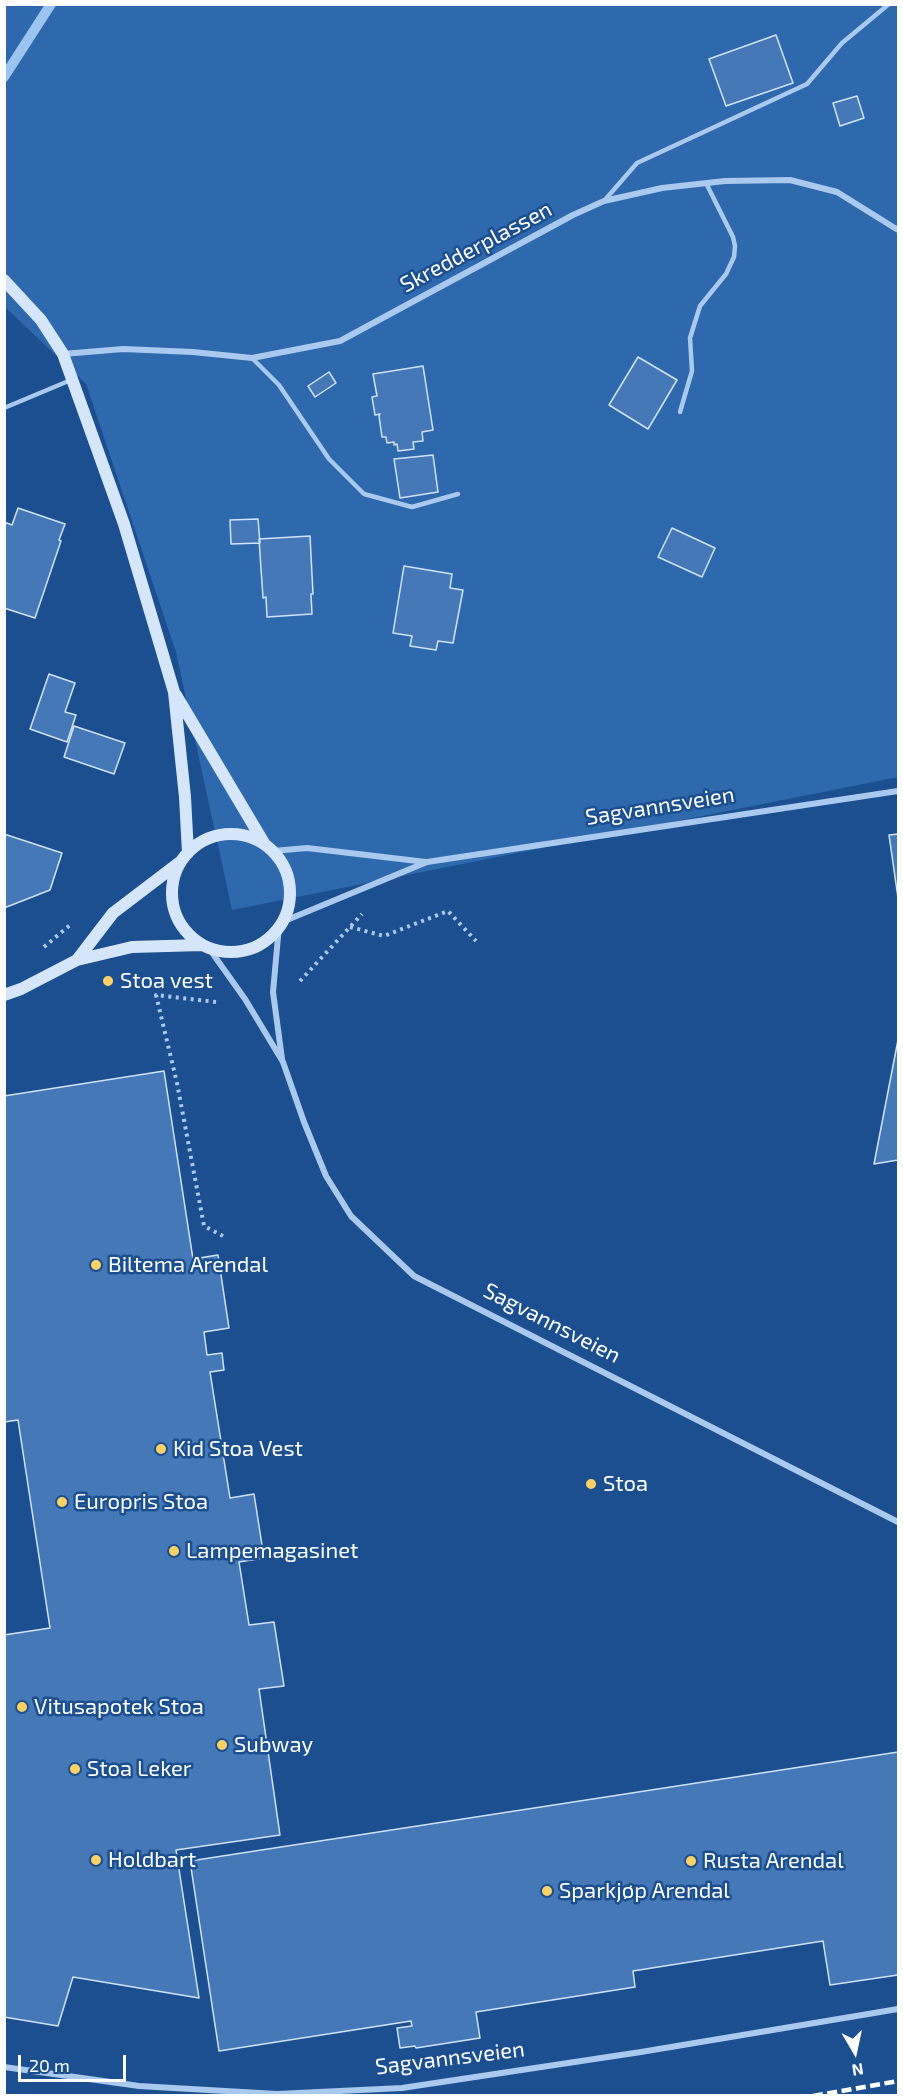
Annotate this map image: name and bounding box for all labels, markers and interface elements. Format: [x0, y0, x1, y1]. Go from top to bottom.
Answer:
street label: Skredderplassen [396, 196, 556, 298]
street label: Sagvannsveien [584, 781, 736, 831]
place label: Stoa vest [120, 968, 213, 994]
marker: Stoa vest [101, 974, 115, 988]
place label: Biltema Arendal [108, 1252, 268, 1278]
marker: Biltema Arendal [89, 1258, 103, 1272]
street label: Sagvannsveien [479, 1277, 625, 1369]
place label: Kid Stoa Vest [173, 1436, 303, 1462]
marker: Kid Stoa Vest [154, 1442, 168, 1456]
place label: Stoa [603, 1471, 648, 1497]
marker: Stoa [584, 1477, 598, 1491]
place label: Europris Stoa [74, 1489, 208, 1515]
marker: Europris Stoa [55, 1495, 69, 1509]
place label: Lampemagasinet [186, 1538, 358, 1564]
marker: Lampemagasinet [167, 1544, 181, 1558]
place label: Vitusapotek Stoa [34, 1694, 204, 1720]
marker: Vitusapotek Stoa [15, 1700, 29, 1714]
place label: Subway [234, 1732, 313, 1758]
marker: Subway [215, 1738, 229, 1752]
place label: Stoa Leker [87, 1756, 192, 1782]
marker: Stoa Leker [68, 1762, 82, 1776]
place label: Holdbart [108, 1847, 196, 1873]
place label: Rusta Arendal [703, 1848, 844, 1874]
marker: Holdbart [89, 1853, 103, 1867]
marker: Rusta Arendal [684, 1854, 698, 1868]
place label: Sparkjøp Arendal [559, 1878, 730, 1904]
marker: Sparkjøp Arendal [540, 1884, 554, 1898]
north arrow [825, 2022, 885, 2082]
street label: Sagvannsveien [374, 2036, 526, 2080]
scale bar [21, 2043, 129, 2081]
text: 20 m [29, 2054, 70, 2076]
text: N [851, 2060, 865, 2081]

